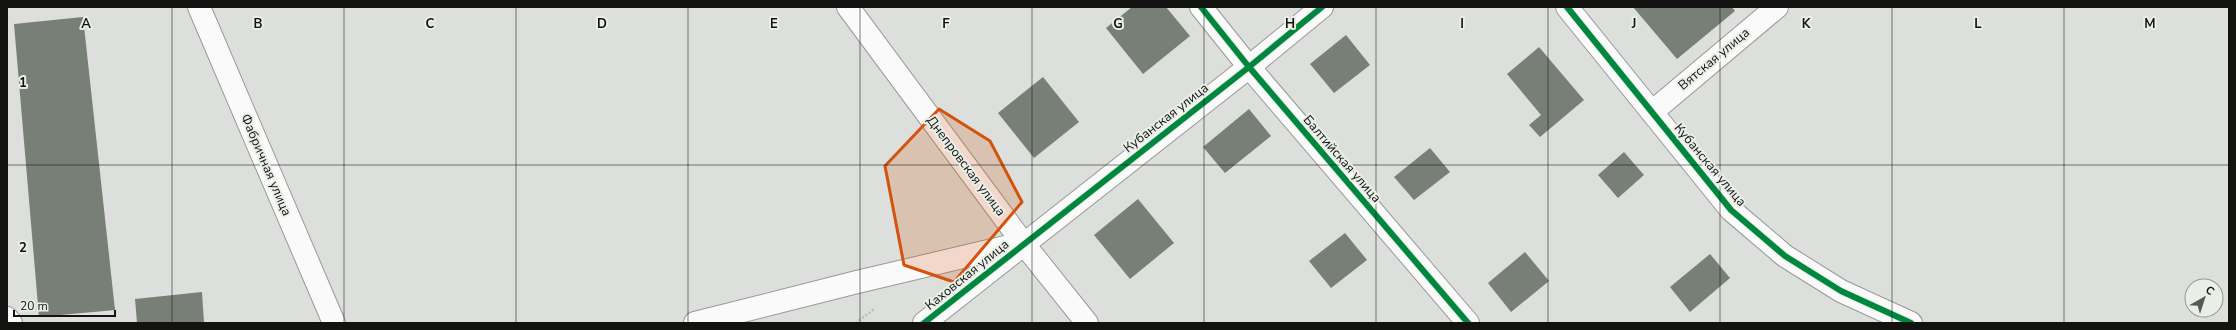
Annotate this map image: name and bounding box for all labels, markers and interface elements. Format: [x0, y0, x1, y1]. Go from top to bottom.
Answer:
text: A [81, 15, 91, 33]
text: B [254, 15, 263, 33]
text: C [426, 15, 435, 33]
text: D [597, 15, 607, 33]
text: E [770, 15, 778, 33]
text: F [942, 15, 950, 33]
text: G [1113, 15, 1123, 33]
text: H [1285, 15, 1295, 33]
text: I [1460, 15, 1464, 33]
text: J [1631, 15, 1636, 33]
text: K [1802, 15, 1811, 33]
text: L [1974, 15, 1982, 33]
text: M [2144, 15, 2156, 33]
street label: Вятская улица [1674, 24, 1754, 94]
text: 1 [19, 74, 27, 92]
street label: Кубанская улица [1120, 79, 1212, 157]
street label: Фабричная улица [236, 111, 296, 219]
street label: Балтийская улица [1299, 111, 1385, 207]
street label: Днепровская улица [922, 112, 1010, 220]
street label: Кубанская улица [1670, 120, 1750, 210]
street label: Каховская улица [921, 236, 1013, 314]
text: 2 [19, 239, 27, 257]
north arrow [2184, 278, 2224, 318]
text: С [2202, 282, 2218, 299]
scale bar [14, 292, 115, 318]
text: 20 m [20, 298, 48, 314]

